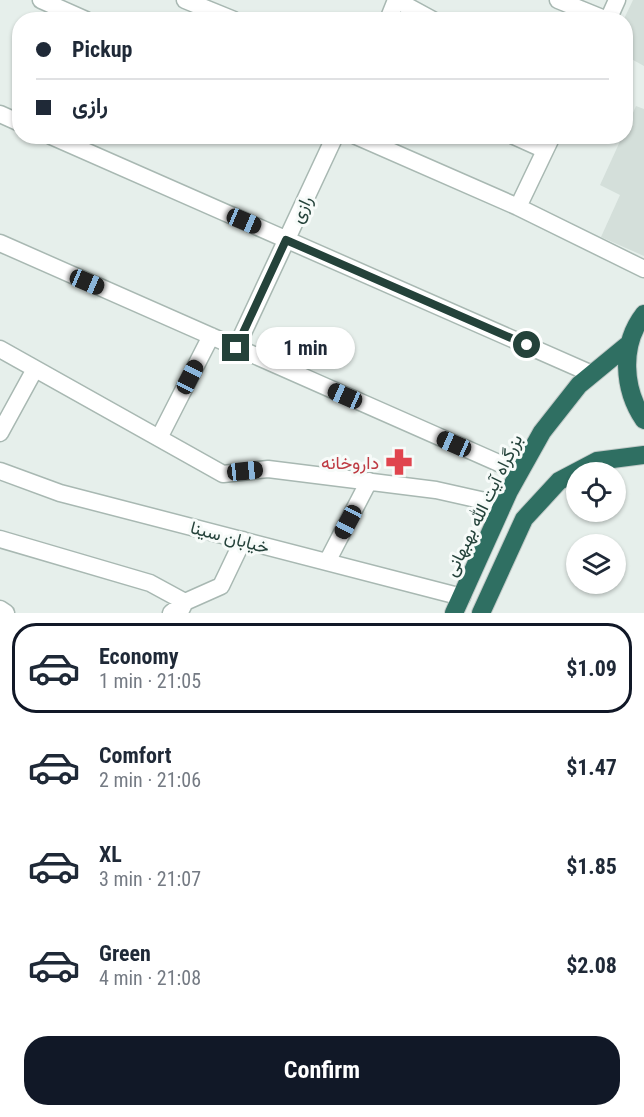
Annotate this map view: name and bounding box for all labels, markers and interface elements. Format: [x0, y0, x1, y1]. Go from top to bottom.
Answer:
text: Pickup [72, 37, 132, 62]
text: رازی [72, 93, 108, 118]
street label: رازی [286, 192, 317, 227]
car [224, 206, 264, 236]
car [67, 267, 107, 297]
callout: 1 min [257, 327, 356, 369]
route start [513, 331, 540, 358]
route end [222, 334, 249, 361]
text: 1 min [283, 336, 328, 360]
car [174, 357, 206, 397]
car [325, 380, 365, 412]
car [434, 428, 474, 460]
street label: بزرگراه آیت الله بهبهانی [440, 431, 527, 580]
pharmacy icon: داروخانه [384, 447, 414, 477]
place label: داروخانه [321, 452, 379, 474]
car [226, 460, 264, 482]
map controls [566, 462, 626, 594]
button: locate [566, 462, 626, 522]
car [332, 502, 364, 542]
street label: خیابان سینا [188, 516, 272, 558]
button: layers [566, 534, 626, 594]
icon: car [27, 641, 81, 695]
text: Economy [99, 644, 179, 669]
text: $1.09 [566, 656, 617, 681]
text: 1 min · 21:05 [99, 669, 201, 693]
icon: car [27, 740, 81, 794]
text: Comfort [99, 743, 172, 768]
text: $1.47 [566, 755, 617, 780]
text: 2 min · 21:06 [99, 768, 201, 792]
icon: car [27, 839, 81, 893]
text: XL [99, 842, 122, 867]
text: $1.85 [566, 854, 617, 879]
text: 3 min · 21:07 [99, 867, 201, 891]
icon: car [27, 938, 81, 992]
text: Green [99, 941, 151, 966]
text: $2.08 [566, 953, 617, 978]
text: 4 min · 21:08 [99, 966, 201, 990]
button: Confirm [24, 1036, 620, 1105]

